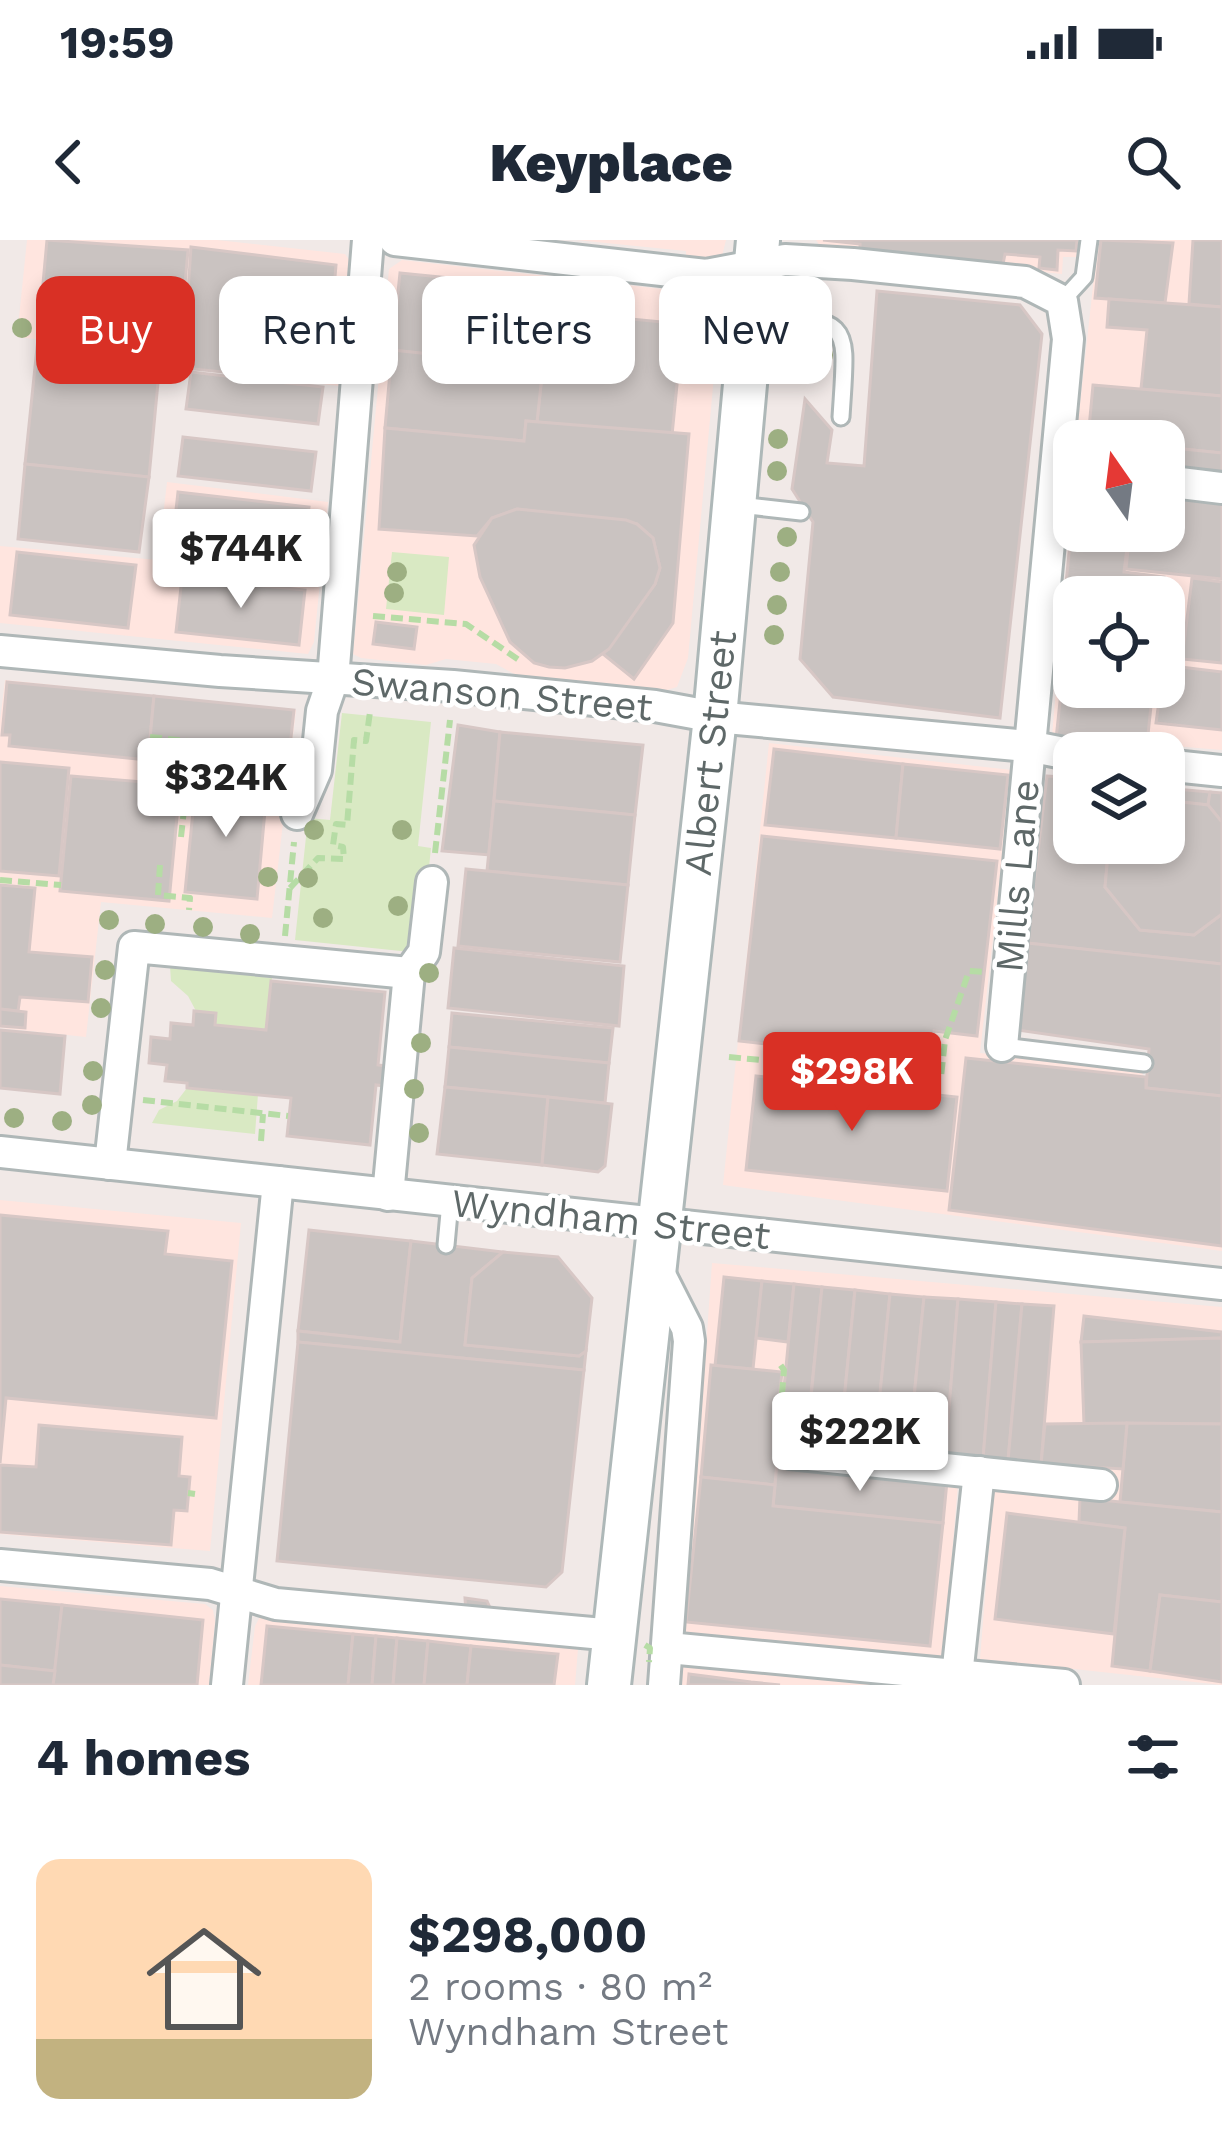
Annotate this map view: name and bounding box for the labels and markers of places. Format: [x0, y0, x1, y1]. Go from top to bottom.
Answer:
pin: $744K [157, 509, 325, 611]
pin: $324K [142, 738, 310, 840]
pin: $298K [768, 1032, 936, 1134]
pin: $222K [776, 1392, 944, 1494]

